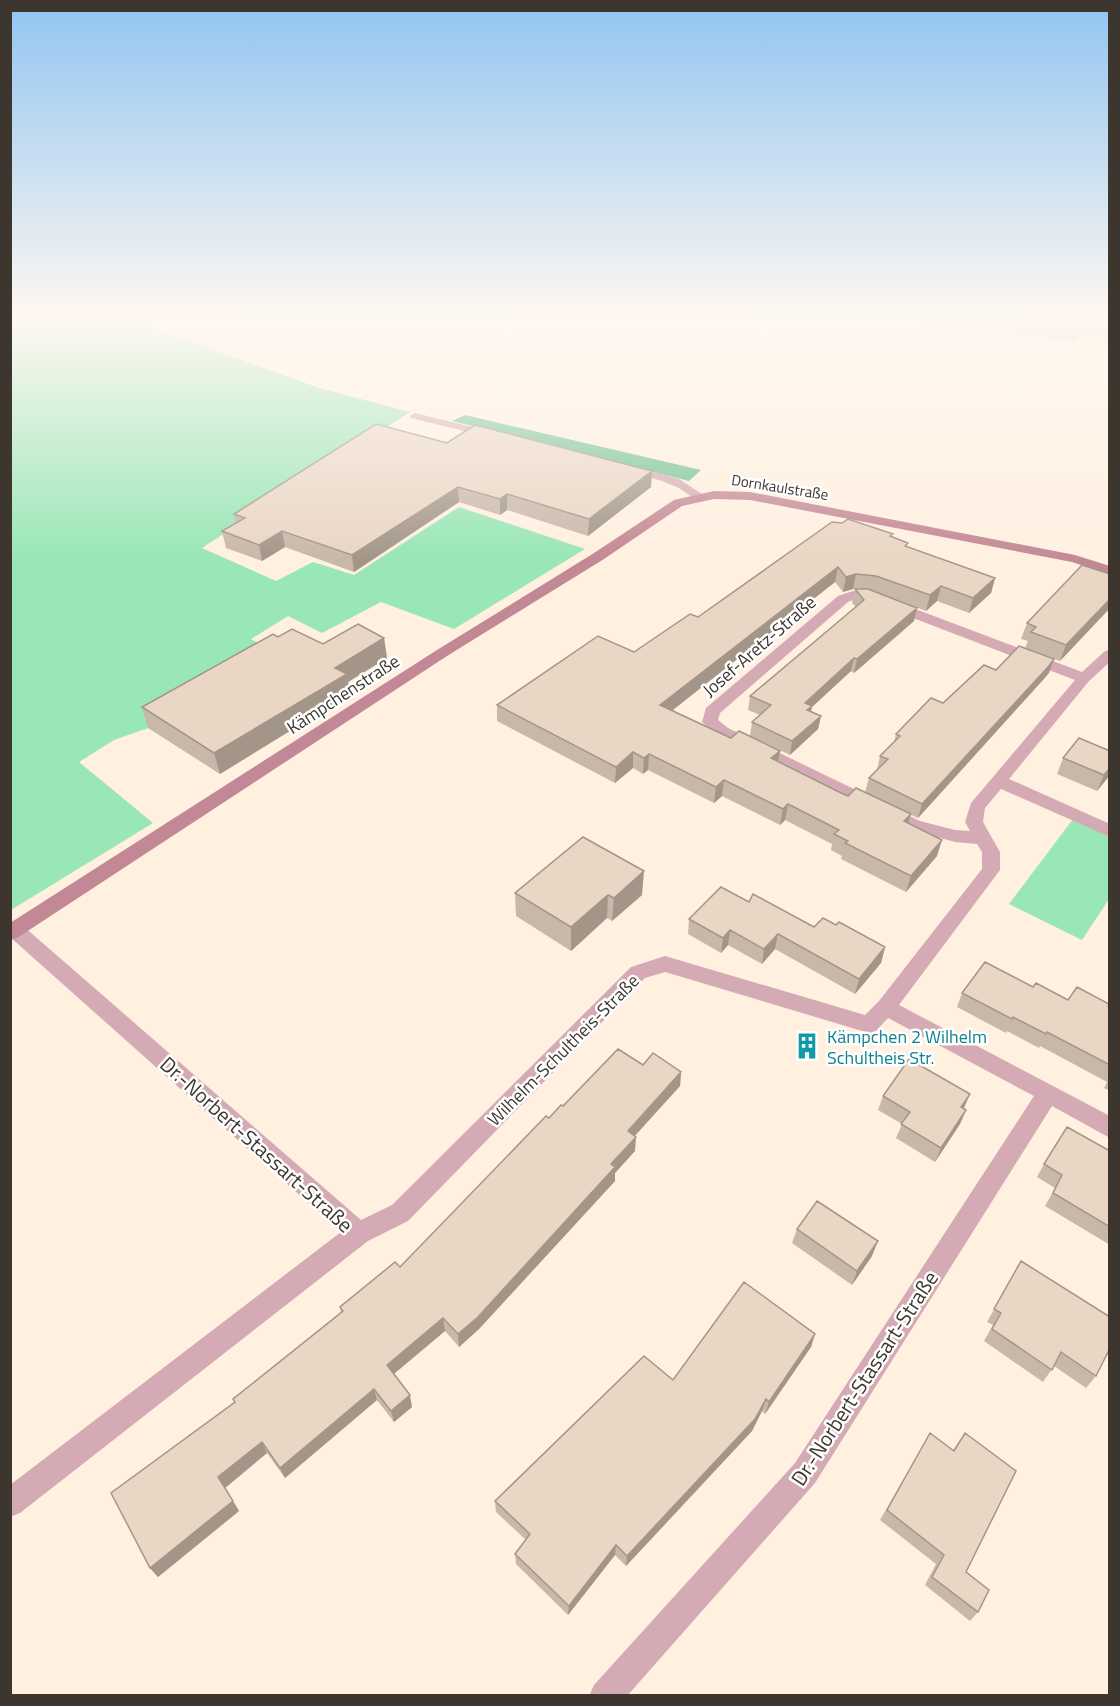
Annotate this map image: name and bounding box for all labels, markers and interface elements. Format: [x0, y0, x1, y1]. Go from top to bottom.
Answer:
street label: Dornkaulstraße [730, 468, 830, 506]
street label: Josef-Aretz-Straße [696, 589, 822, 703]
street label: Kämpchenstraße [281, 647, 405, 741]
street label: Wilhelm-Schultheis-Straße [481, 968, 645, 1132]
place label: Kämpchen 2 Wilhelm Schultheis Str. [827, 1023, 987, 1071]
building icon: Kämpchen 2 Wilhelm Schultheis Str. [792, 1031, 822, 1061]
street label: Dr.-Norbert-Stassart-Straße [153, 1048, 361, 1240]
street label: Dr.-Norbert-Stassart-Straße [782, 1264, 946, 1492]

